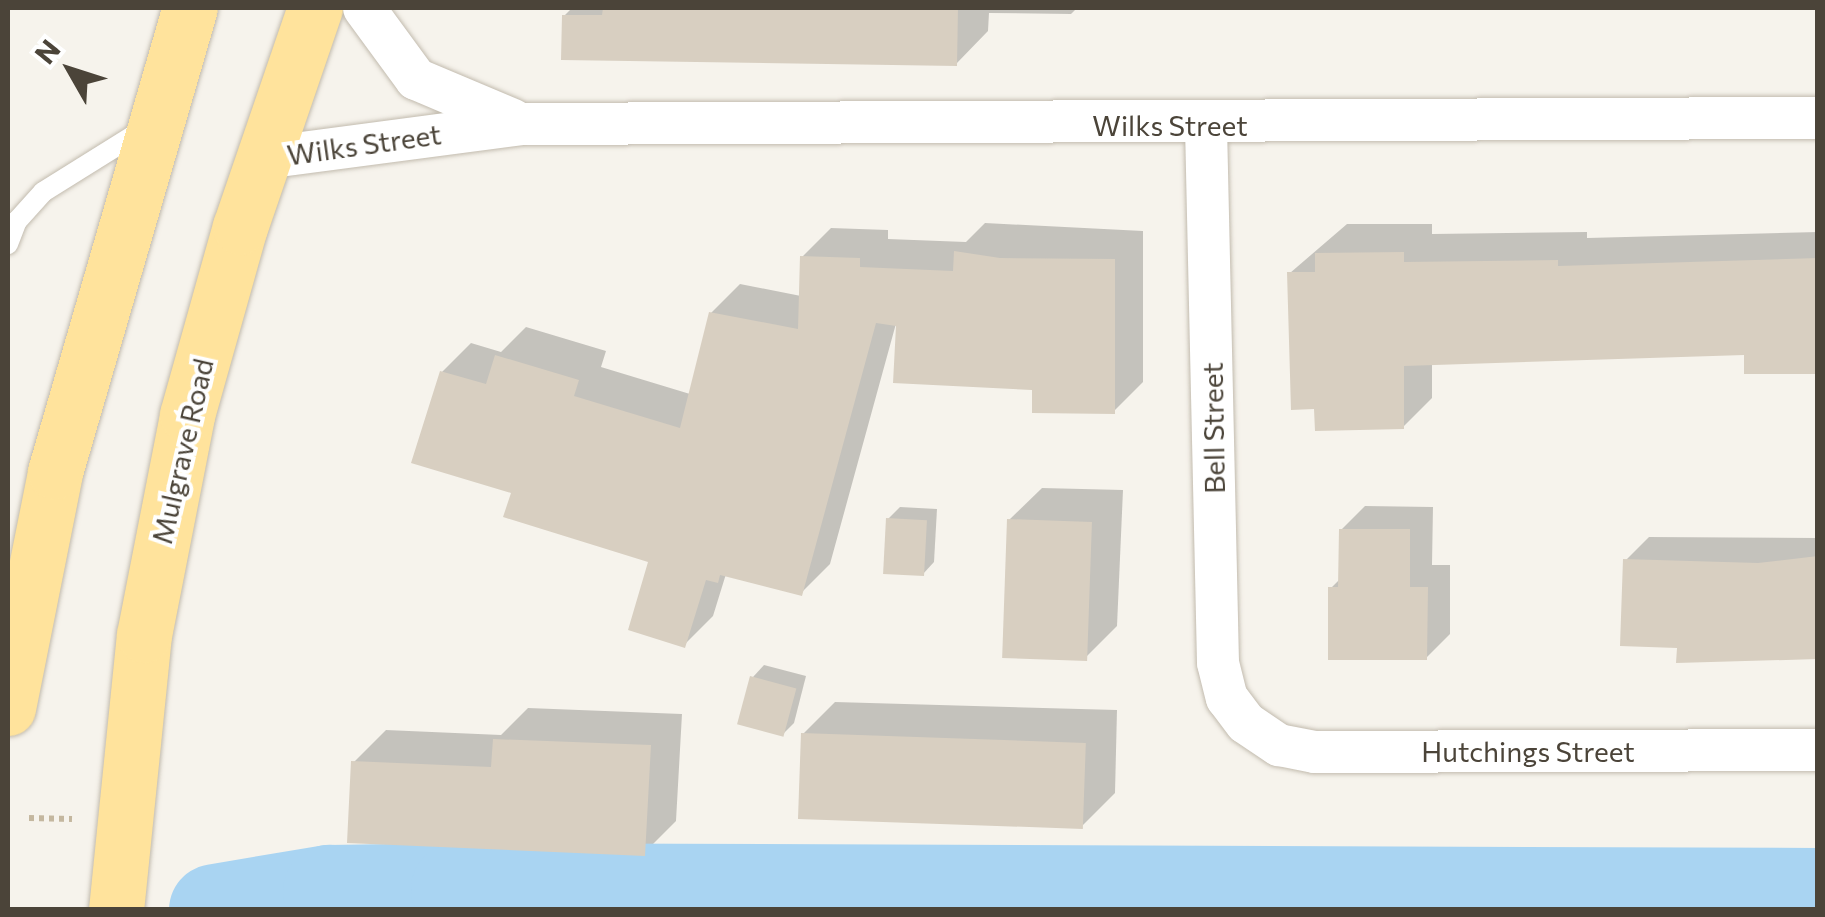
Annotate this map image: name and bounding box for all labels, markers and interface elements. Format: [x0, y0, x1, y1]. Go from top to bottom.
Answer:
north arrow [20, 20, 120, 120]
text: N [27, 32, 67, 70]
street label: Wilks Street [1092, 108, 1248, 142]
street label: Wilks Street [285, 117, 443, 171]
street label: Mulgrave Road [144, 355, 220, 547]
street label: Bell Street [1195, 362, 1231, 494]
street label: Hutchings Street [1421, 734, 1635, 768]

